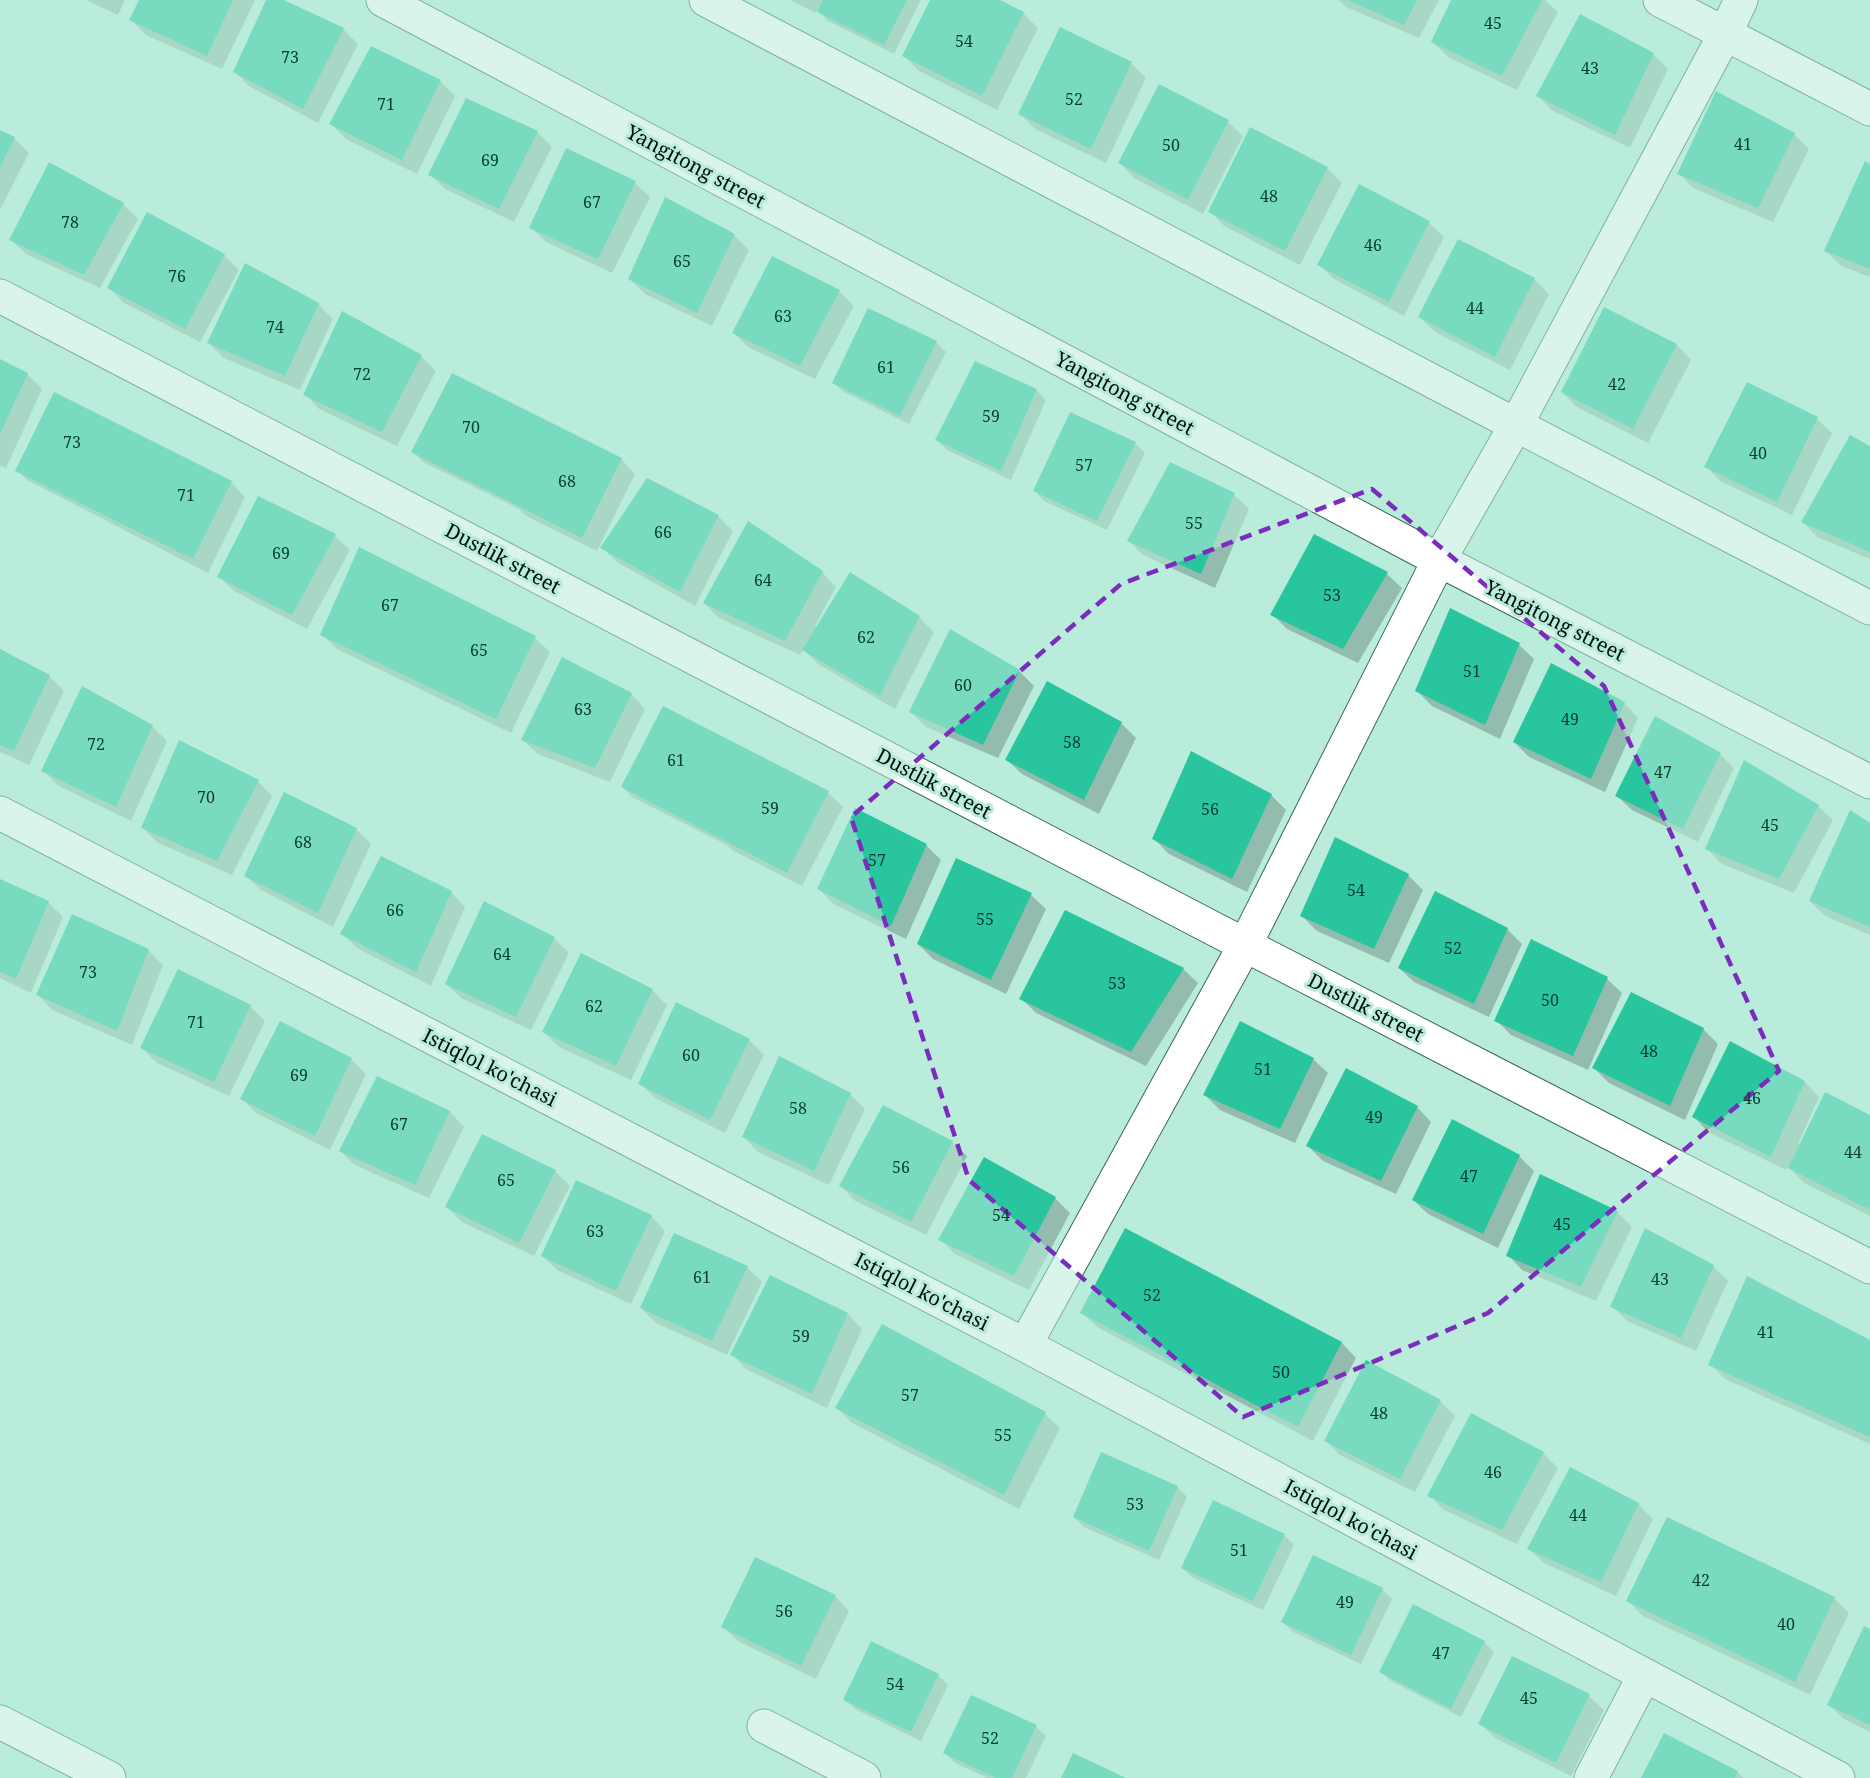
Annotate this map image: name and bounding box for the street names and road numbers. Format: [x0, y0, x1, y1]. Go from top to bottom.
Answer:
street label: Yangitong street [621, 117, 770, 214]
street label: Yangitong street [1050, 344, 1199, 441]
street label: Dustlik street [441, 516, 565, 600]
street label: Yangitong street [1479, 573, 1630, 667]
street label: Dustlik street [872, 741, 996, 825]
street label: Dustlik street [1303, 966, 1429, 1048]
street label: Istiqlol ko'chasi [418, 1022, 562, 1113]
street label: Istiqlol ko'chasi [850, 1246, 994, 1337]
street label: Istiqlol ko'chasi [1280, 1473, 1423, 1566]

